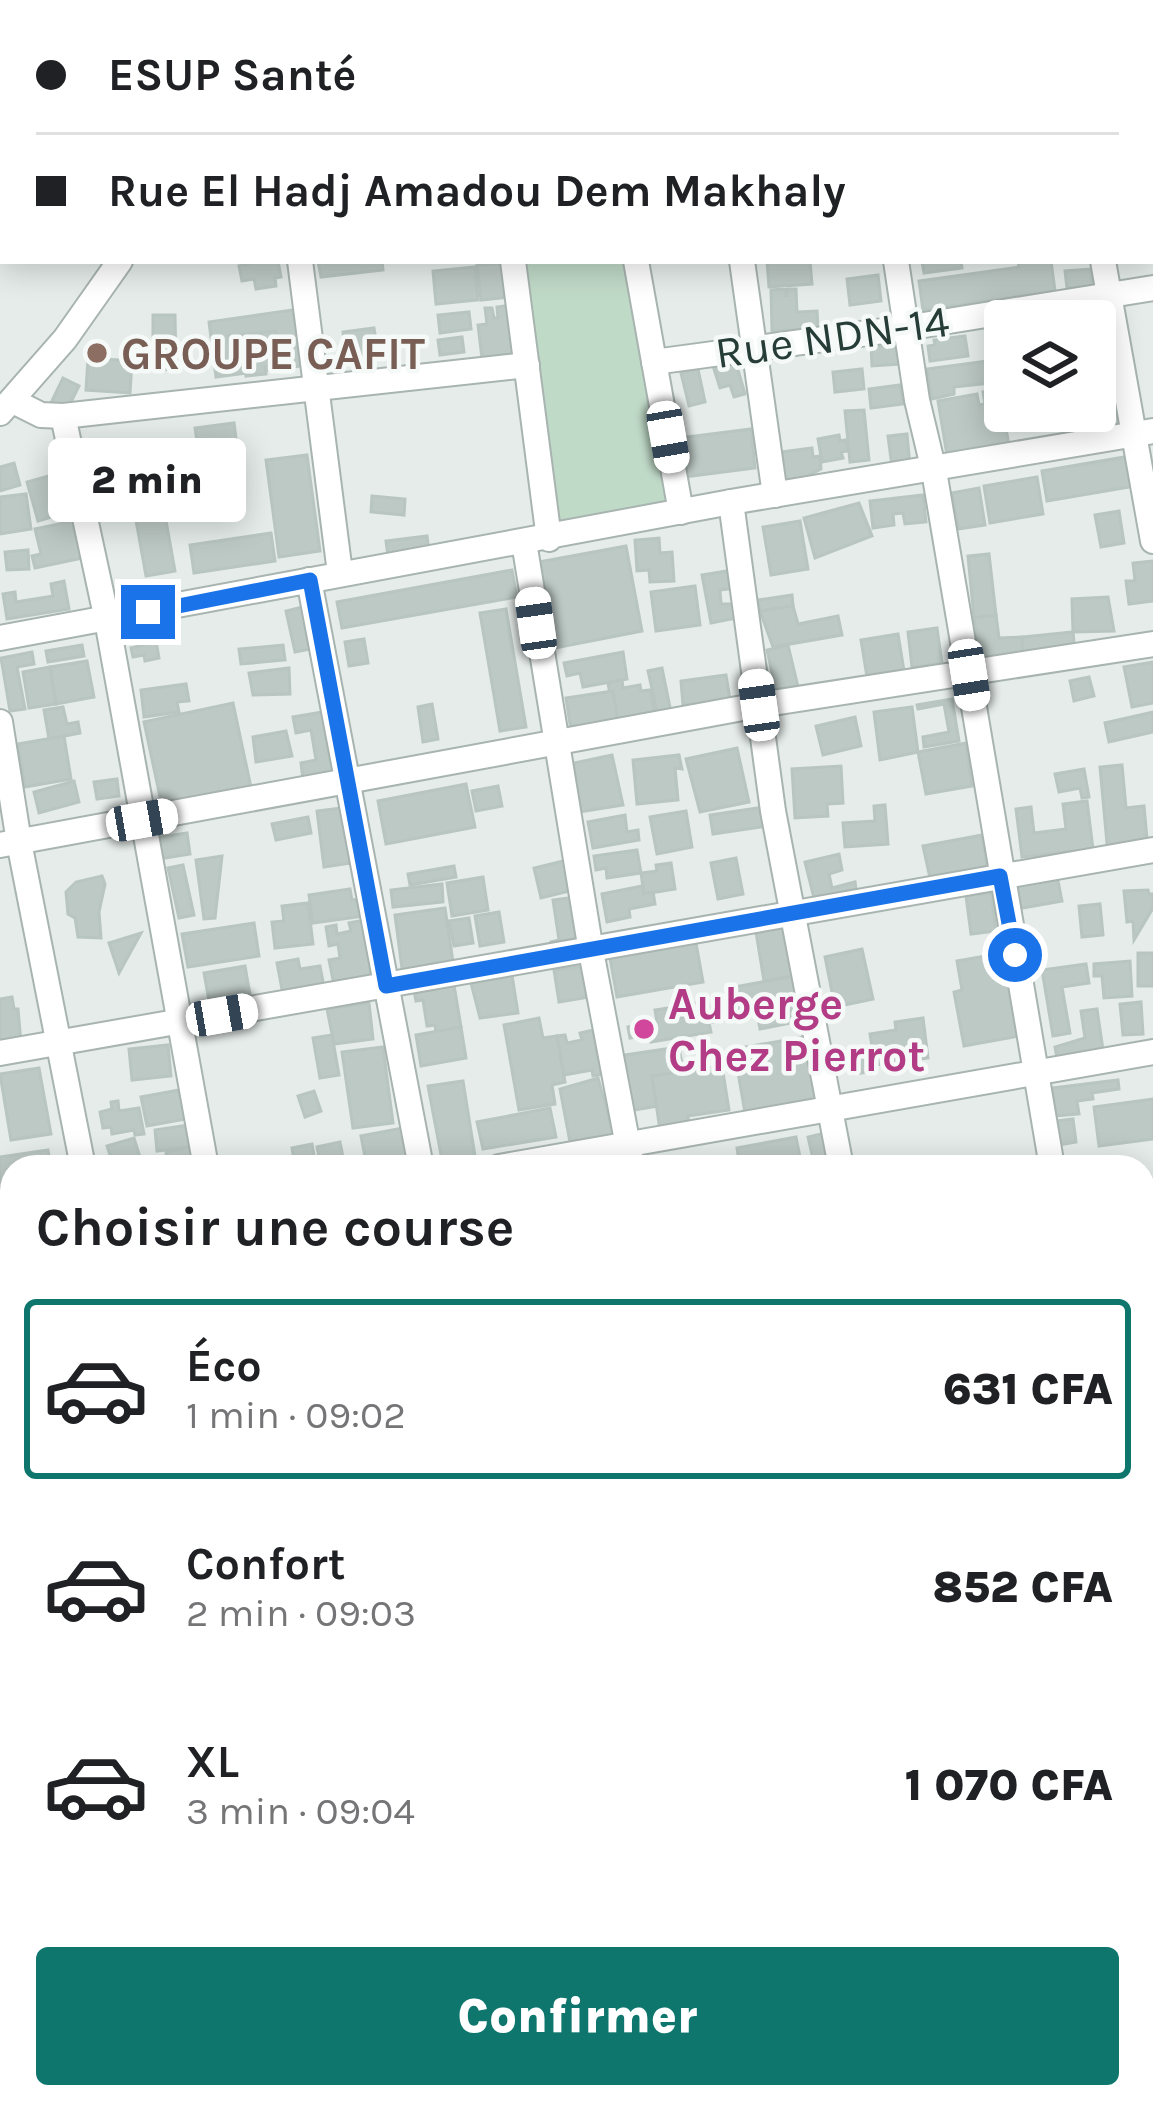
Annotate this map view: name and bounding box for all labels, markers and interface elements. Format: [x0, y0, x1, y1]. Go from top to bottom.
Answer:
text: ESUP Santé [108, 49, 356, 101]
text: Rue El Hadj Amadou Dem Makhaly [108, 165, 846, 217]
street label: Rue NDN-14 [712, 295, 952, 379]
map controls [984, 300, 1116, 432]
button: layers [984, 300, 1116, 432]
place label: GROUPE CAFIT [121, 328, 425, 380]
marker: GROUPE CAFIT [84, 340, 110, 366]
car [644, 398, 692, 476]
callout: 2 min [49, 438, 247, 522]
text: 2 min [91, 457, 203, 503]
route end [121, 585, 175, 639]
car [513, 585, 559, 661]
car [946, 637, 992, 713]
car [736, 667, 782, 743]
car [103, 796, 181, 844]
route start [988, 928, 1042, 982]
place label: Auberge Chez Pierrot [668, 978, 925, 1082]
car [183, 991, 261, 1039]
marker: Auberge Chez Pierrot [631, 1016, 657, 1042]
text: Choisir une course [36, 1195, 514, 1259]
icon: car [42, 1335, 150, 1443]
text: Éco [186, 1340, 262, 1392]
text: 631 CFA [943, 1363, 1113, 1415]
text: 1 min · 09:02 [186, 1392, 406, 1438]
icon: car [42, 1533, 150, 1641]
text: Confort [186, 1538, 345, 1590]
text: 852 CFA [932, 1561, 1113, 1613]
text: 2 min · 09:03 [186, 1590, 416, 1636]
icon: car [42, 1731, 150, 1839]
text: XL [186, 1736, 239, 1788]
text: 1 070 CFA [905, 1759, 1113, 1811]
text: 3 min · 09:04 [186, 1788, 415, 1834]
button: Confirmer [36, 1947, 1119, 2085]

